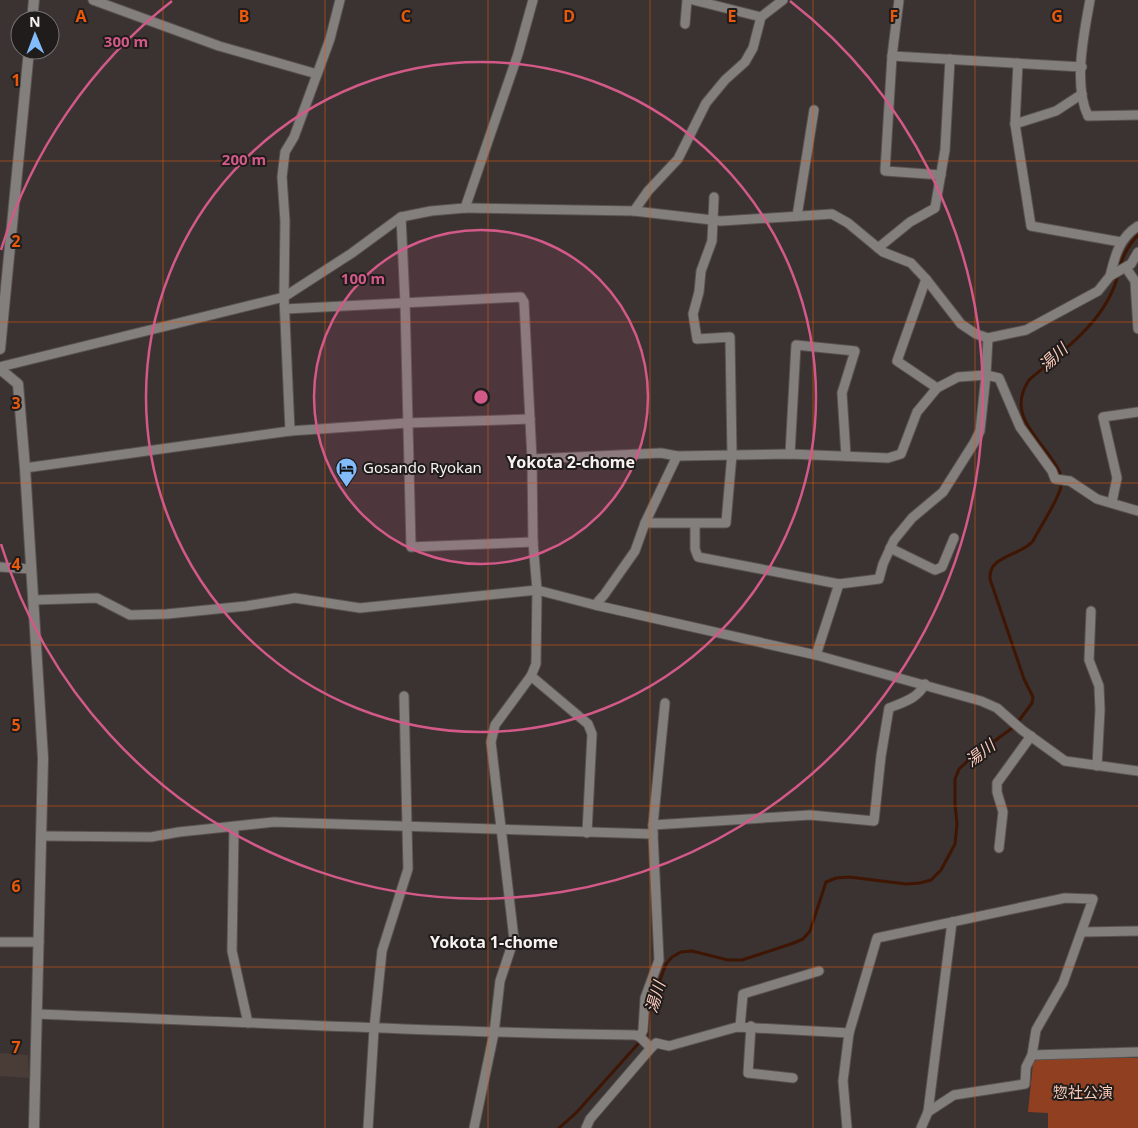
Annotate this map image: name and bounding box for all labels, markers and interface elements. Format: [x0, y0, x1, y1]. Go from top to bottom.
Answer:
text: A [75, 5, 87, 27]
text: B [239, 5, 249, 27]
text: C [401, 5, 411, 27]
text: D [563, 5, 575, 27]
text: E [728, 5, 737, 27]
text: F [890, 5, 898, 27]
text: G [1051, 5, 1063, 27]
north arrow [10, 10, 60, 60]
text: N [29, 12, 41, 31]
text: 300 m [104, 31, 148, 51]
text: 1 [11, 69, 21, 91]
text: 200 m [222, 149, 266, 169]
text: 2 [11, 230, 21, 252]
text: 100 m [341, 268, 385, 288]
water label: 湯川 [1034, 337, 1074, 376]
centre of rings [472, 388, 490, 406]
text: 3 [11, 392, 21, 414]
district label: Yokota 2-chome [507, 451, 635, 473]
hotel icon: Gosando Ryokan [335, 456, 359, 487]
place label: Gosando Ryokan [363, 457, 482, 477]
text: 4 [11, 553, 21, 575]
text: 5 [11, 714, 21, 736]
water label: 湯川 [961, 733, 1001, 772]
text: 6 [11, 875, 21, 897]
district label: Yokota 1-chome [430, 931, 558, 953]
water label: 湯川 [640, 977, 671, 1015]
text: 7 [11, 1036, 21, 1058]
park label: 惣社公演 [1053, 1082, 1113, 1102]

